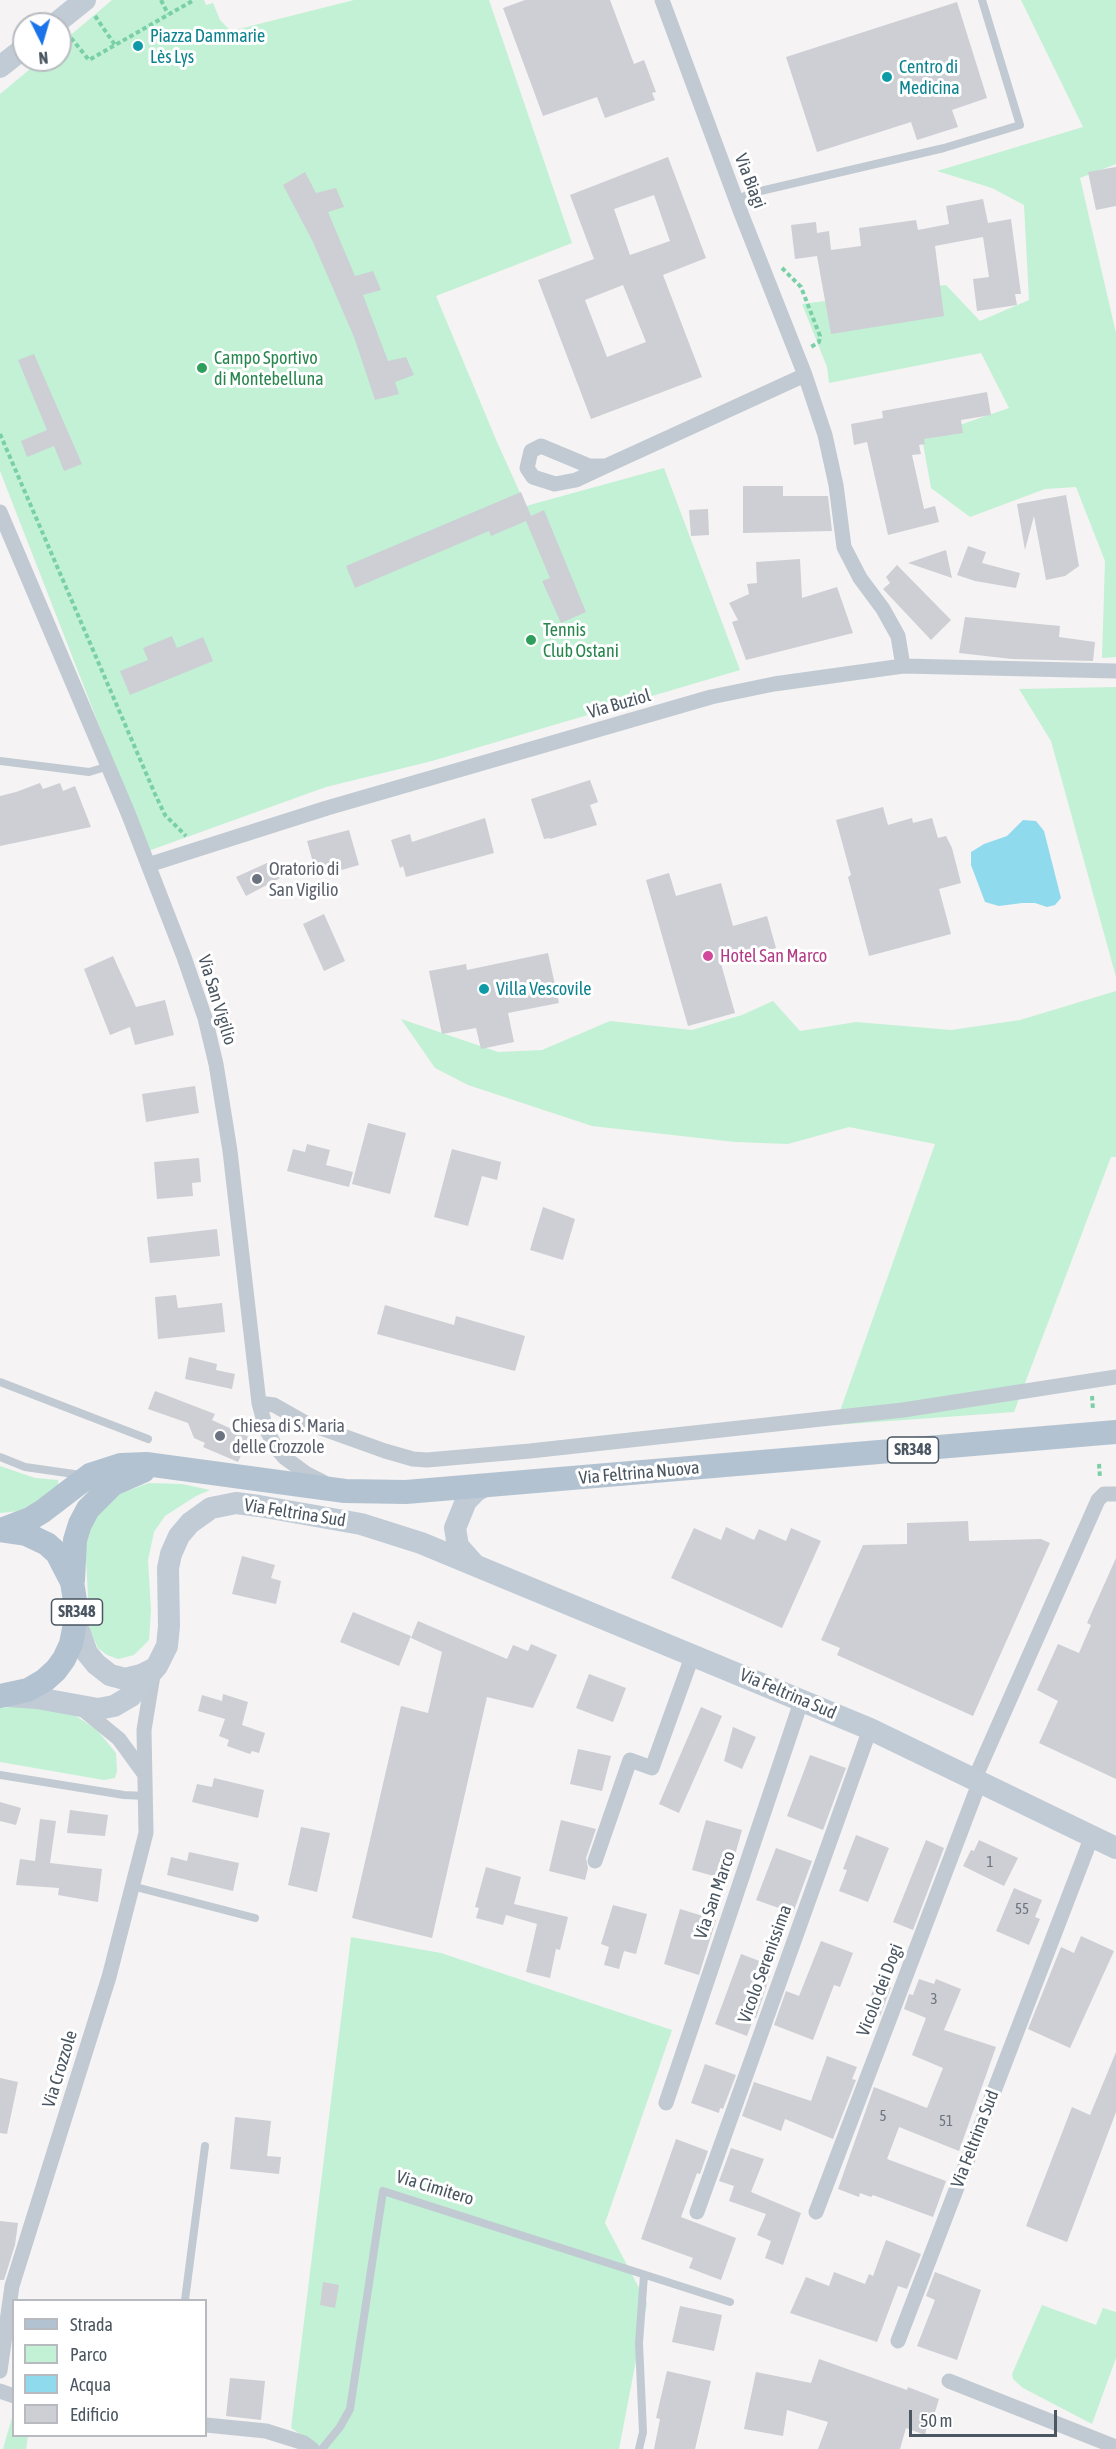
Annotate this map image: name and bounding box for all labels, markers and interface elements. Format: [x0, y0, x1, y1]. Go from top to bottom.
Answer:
north arrow [12, 12, 72, 72]
place label: Piazza Dammarie Lès Lys [150, 25, 265, 68]
marker: Piazza Dammarie Lès Lys [131, 39, 145, 53]
text: N [38, 49, 49, 67]
place label: Centro di Medicina [899, 56, 960, 98]
marker: Centro di Medicina [880, 70, 894, 84]
street label: Via Biagi [730, 151, 770, 211]
place label: Campo Sportivo di Montebelluna [214, 347, 324, 389]
marker: Campo Sportivo di Montebelluna [195, 361, 209, 375]
place label: Tennis Club Ostani [543, 619, 619, 662]
marker: Tennis Club Ostani [524, 633, 538, 647]
street label: Via Buziol [585, 685, 653, 723]
place label: Oratorio di San Vigilio [269, 858, 339, 900]
marker: Oratorio di San Vigilio [250, 872, 264, 886]
place label: Hotel San Marco [720, 945, 827, 967]
marker: Hotel San Marco [701, 949, 715, 963]
street label: Via San Vigilio [193, 952, 241, 1048]
place label: Villa Vescovile [496, 978, 591, 1000]
marker: Villa Vescovile [477, 982, 491, 996]
place label: Chiesa di S. Maria delle Crozzole [232, 1415, 345, 1458]
marker: Chiesa di S. Maria delle Crozzole [213, 1429, 227, 1443]
road number: SR348 [888, 1437, 938, 1463]
street label: Via Feltrina Nuova [578, 1457, 700, 1489]
street label: Via Feltrina Sud [243, 1494, 347, 1532]
road number: SR348 [52, 1599, 103, 1625]
street label: Via Feltrina Sud [737, 1664, 839, 1724]
street label: Via San Marco [690, 1848, 740, 1942]
house number: 1 [986, 1853, 994, 1871]
house number: 55 [1015, 1900, 1029, 1918]
street label: Vicolo Serenissima [734, 1902, 796, 2026]
street label: Vicolo dei Dogi [852, 1941, 908, 2039]
house number: 3 [930, 1990, 938, 2008]
street label: Via Crozzole [38, 2028, 82, 2110]
street label: Via Feltrina Sud [947, 2087, 1003, 2191]
house number: 5 [879, 2107, 887, 2125]
house number: 51 [939, 2112, 953, 2130]
street label: Via Cimitero [394, 2166, 476, 2210]
legend [12, 2299, 207, 2437]
text: Strada [70, 2314, 113, 2335]
text: Parco [70, 2344, 107, 2365]
text: Acqua [70, 2374, 111, 2395]
scale bar [912, 2398, 1060, 2436]
text: Edificio [70, 2404, 119, 2425]
text: 50 m [920, 2410, 952, 2431]

